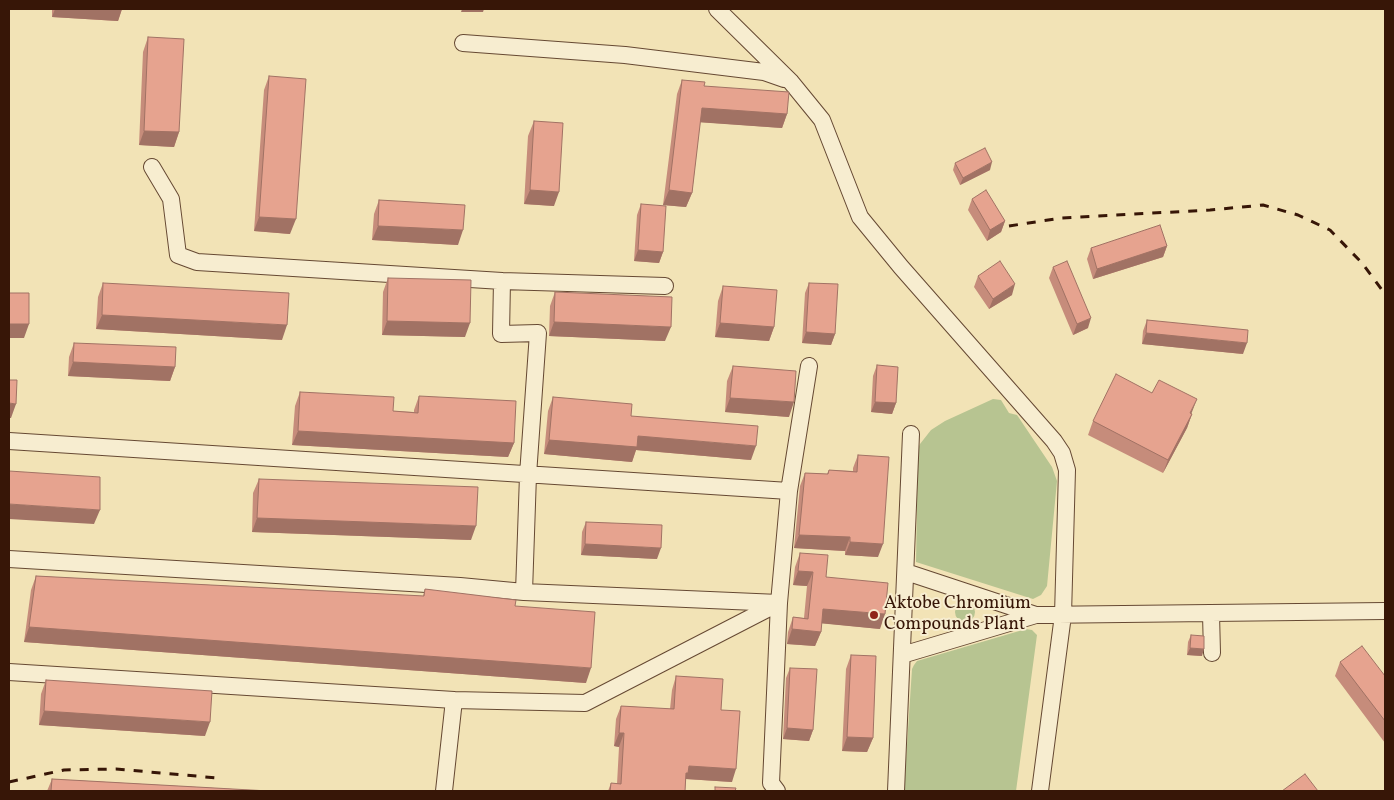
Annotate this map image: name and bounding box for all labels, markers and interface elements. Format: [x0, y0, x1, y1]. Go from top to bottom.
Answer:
place label: Aktobe Chromium Compounds Plant [884, 594, 1031, 636]
marker: Aktobe Chromium Compounds Plant [868, 609, 880, 621]

